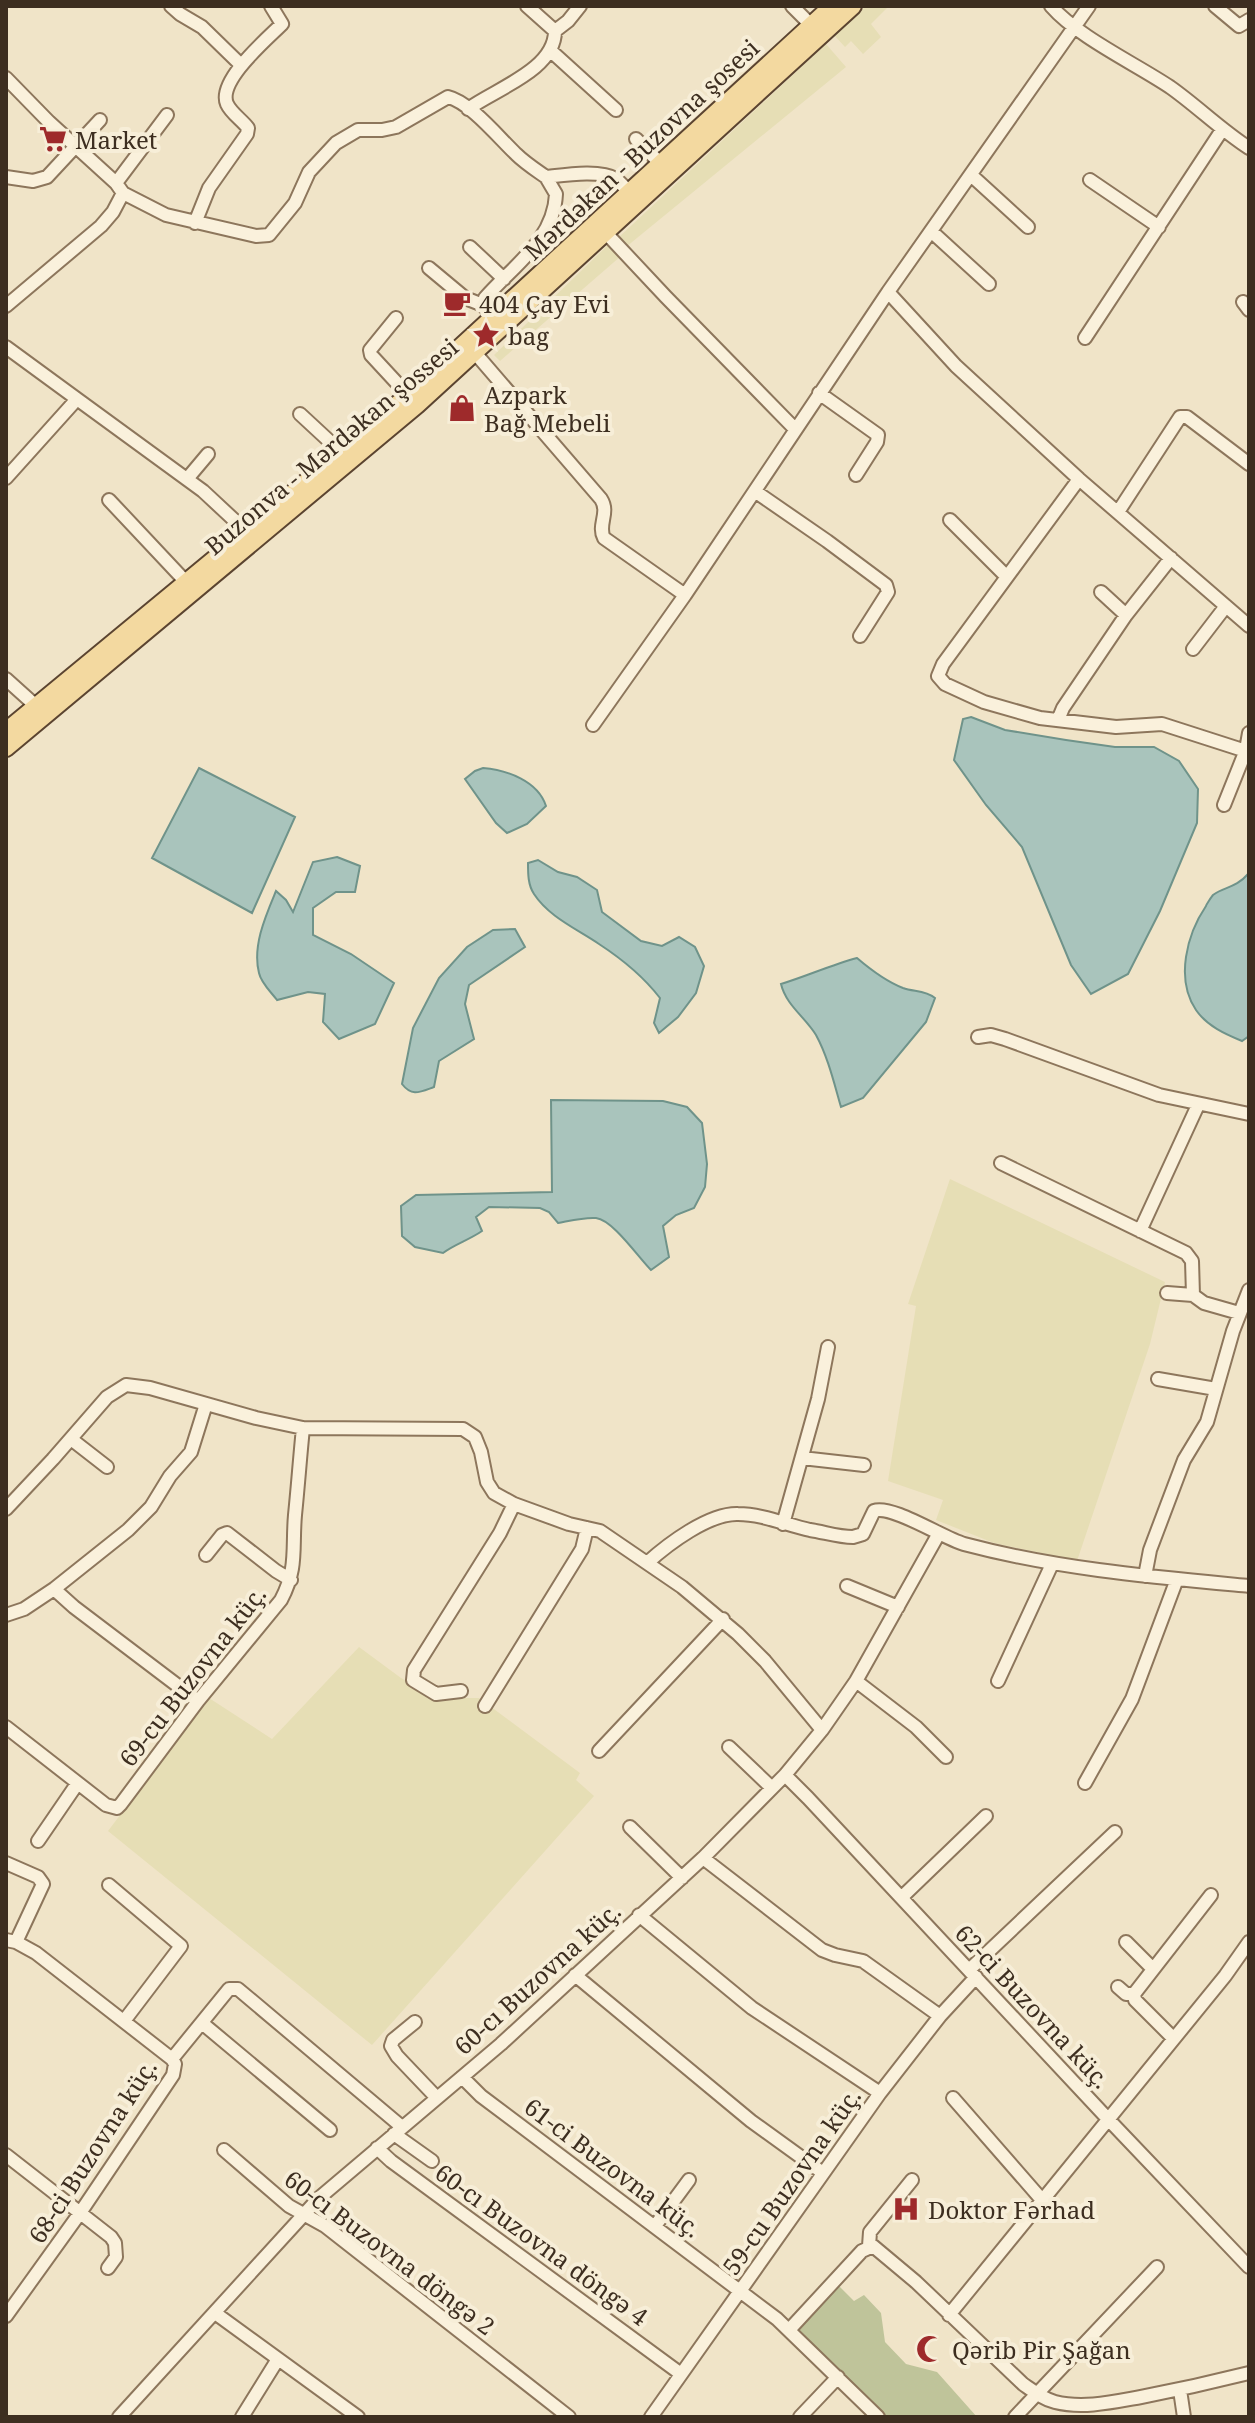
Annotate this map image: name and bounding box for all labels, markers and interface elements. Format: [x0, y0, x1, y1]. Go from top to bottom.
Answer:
street label: Mərdəkan - Buzovna şosesi [516, 31, 766, 267]
place label: Market [75, 123, 157, 156]
supermarket icon: Market [38, 124, 68, 154]
place label: 404 Çay Evi [479, 287, 610, 320]
cafe icon: 404 Çay Evi [442, 288, 472, 318]
place label: bag [508, 319, 549, 352]
place icon: bag [471, 320, 501, 350]
street label: Buzonva - Mərdəkan şossesi [197, 330, 465, 562]
place label: Azpark Bağ Mebeli [484, 378, 611, 439]
shop icon: Azpark Bağ Mebeli [447, 393, 477, 423]
street label: 69-cu Buzovna küç. [111, 1579, 273, 1773]
street label: 60-cı Buzovna küç. [447, 1894, 627, 2062]
street label: 62-ci Buzovna küç. [948, 1917, 1118, 2095]
street label: 68-ci Buzovna küç. [20, 2053, 164, 2249]
street label: 59-cu Buzovna küç. [714, 2081, 868, 2281]
street label: 61-ci Buzovna küç. [518, 2090, 708, 2244]
street label: 60-cı Buzovna döngə 4 [429, 2156, 656, 2333]
street label: 60-cı Buzovna döngə 2 [278, 2162, 502, 2342]
place label: Doktor Fərhad [928, 2193, 1095, 2226]
hospital icon: Doktor Fərhad [891, 2194, 921, 2224]
place label: Qərib Pir Şağan [952, 2333, 1131, 2366]
mosque icon: Qərib Pir Şağan [915, 2334, 945, 2364]

